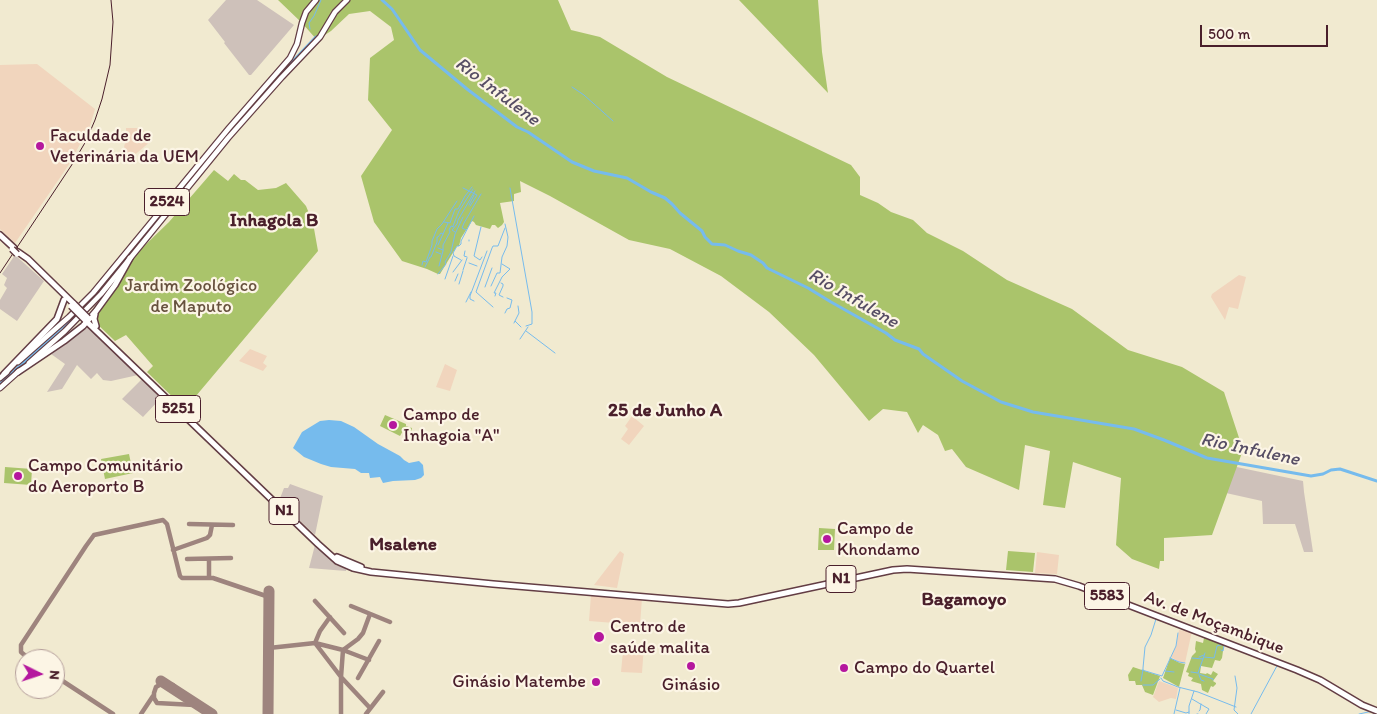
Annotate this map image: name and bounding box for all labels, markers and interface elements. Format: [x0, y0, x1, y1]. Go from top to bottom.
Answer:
scale bar [1202, 15, 1330, 47]
text: 500 m [1208, 25, 1250, 43]
water label: Rio Infulene [450, 53, 544, 131]
place label: Faculdade de Veterinária da UEM [50, 125, 199, 168]
marker: Faculdade de Veterinária da UEM [34, 140, 46, 152]
road number: 2524 [144, 188, 190, 216]
district label: Inhagola B [230, 210, 318, 232]
water label: Rio Infulene [804, 264, 902, 334]
park label: Jardim Zoológico de Maputo [125, 275, 257, 318]
road number: 5251 [156, 396, 200, 422]
district label: 25 de Junho A [608, 400, 722, 422]
place label: Campo de Inhagoia "A" [403, 404, 499, 446]
marker: Campo de Inhagoia "A" [387, 419, 399, 431]
water label: Rio Infulene [1199, 428, 1301, 472]
place label: Campo Comunitário do Aeroporto B [28, 455, 183, 498]
marker: Campo Comunitário do Aeroporto B [12, 470, 24, 482]
road number: N1 [269, 498, 299, 524]
place label: Campo de Khondamo [837, 518, 920, 560]
marker: Campo de Khondamo [821, 533, 833, 545]
district label: Msalene [369, 534, 437, 556]
road number: N1 [826, 566, 856, 592]
road number: 5583 [1084, 582, 1130, 610]
street label: Av. de Moçambique [1141, 586, 1287, 660]
district label: Bagamoyo [922, 589, 1006, 611]
place label: Centro de saúde malita [610, 616, 710, 659]
marker: Centro de saúde malita [592, 630, 606, 644]
north arrow [15, 649, 65, 699]
place label: Campo do Quartel [854, 657, 995, 679]
marker: Ginásio [685, 660, 697, 672]
marker: Campo do Quartel [838, 662, 850, 674]
text: N [46, 670, 63, 680]
place label: Ginásio Matembe [452, 671, 586, 693]
place label: Ginásio [662, 674, 720, 696]
marker: Ginásio Matembe [590, 676, 602, 688]

